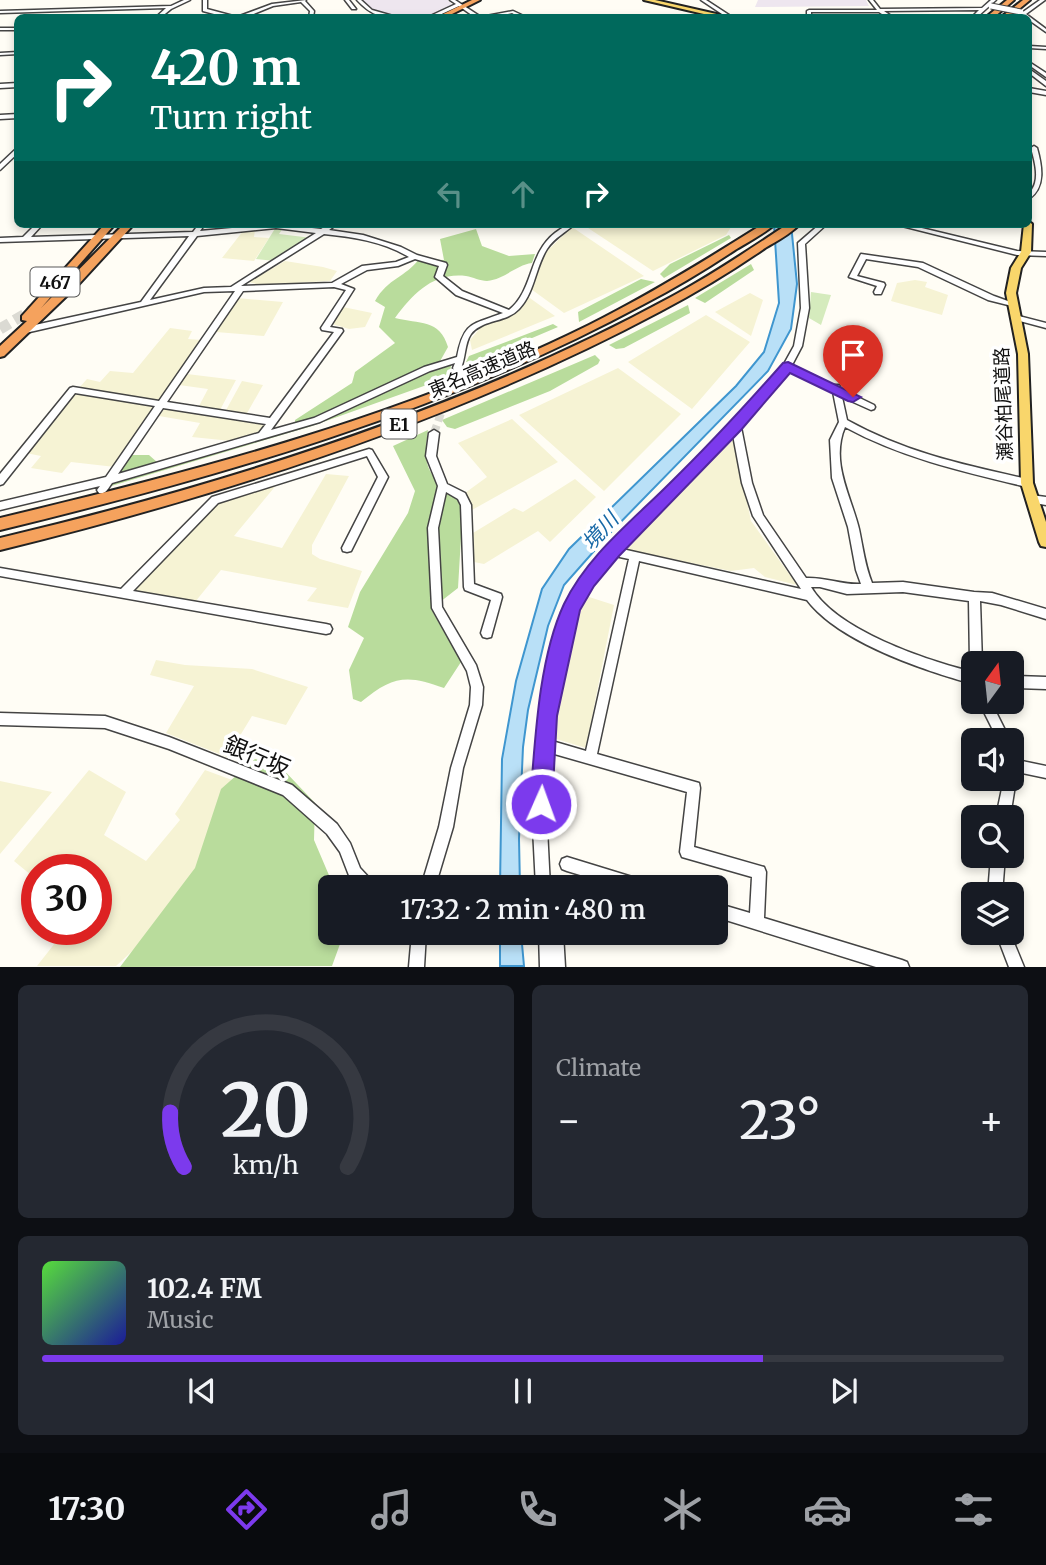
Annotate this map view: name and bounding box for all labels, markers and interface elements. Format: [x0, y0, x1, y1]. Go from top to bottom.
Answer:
text: 420 m [150, 37, 301, 98]
icon: right [35, 42, 126, 133]
text: Turn right [150, 98, 312, 138]
icon: left [431, 175, 469, 213]
icon: ahead [504, 175, 542, 213]
icon: right [577, 175, 615, 213]
road number: 467 [30, 268, 80, 296]
pin [823, 325, 883, 397]
street label: 東名高速道路 [425, 336, 539, 402]
icon: arrive [834, 336, 872, 374]
street label: 瀬谷柏尾道路 [989, 347, 1017, 461]
road number: E1 [382, 410, 416, 438]
water label: 境川 [576, 505, 625, 556]
north arrow [961, 651, 1024, 714]
map controls [961, 651, 1024, 945]
button: sound [961, 728, 1024, 791]
street label: 銀行坂 [220, 729, 294, 783]
position arrow [504, 767, 578, 841]
button: search [961, 805, 1024, 868]
speed limit sign: 30 [21, 854, 112, 945]
button: layers [961, 882, 1024, 945]
text: 17:32 · 2 min · 480 m [400, 893, 646, 926]
text: Climate [556, 1053, 641, 1082]
text: 20 [221, 1066, 311, 1158]
text: 23° [739, 1088, 821, 1153]
text: − [556, 1097, 581, 1144]
text: + [979, 1097, 1004, 1144]
text: km/h [233, 1149, 299, 1181]
text: 102.4 FM [147, 1272, 262, 1305]
text: Music [147, 1305, 214, 1334]
icon: previous [183, 1372, 221, 1410]
icon: pause [504, 1372, 542, 1410]
icon: next [825, 1372, 863, 1410]
icon: directions [222, 1485, 271, 1534]
icon: music [367, 1485, 416, 1534]
icon: phone [513, 1485, 562, 1534]
icon: climate [658, 1485, 707, 1534]
icon: car [803, 1485, 852, 1534]
icon: filters [949, 1485, 998, 1534]
text: 17:30 [48, 1489, 126, 1529]

